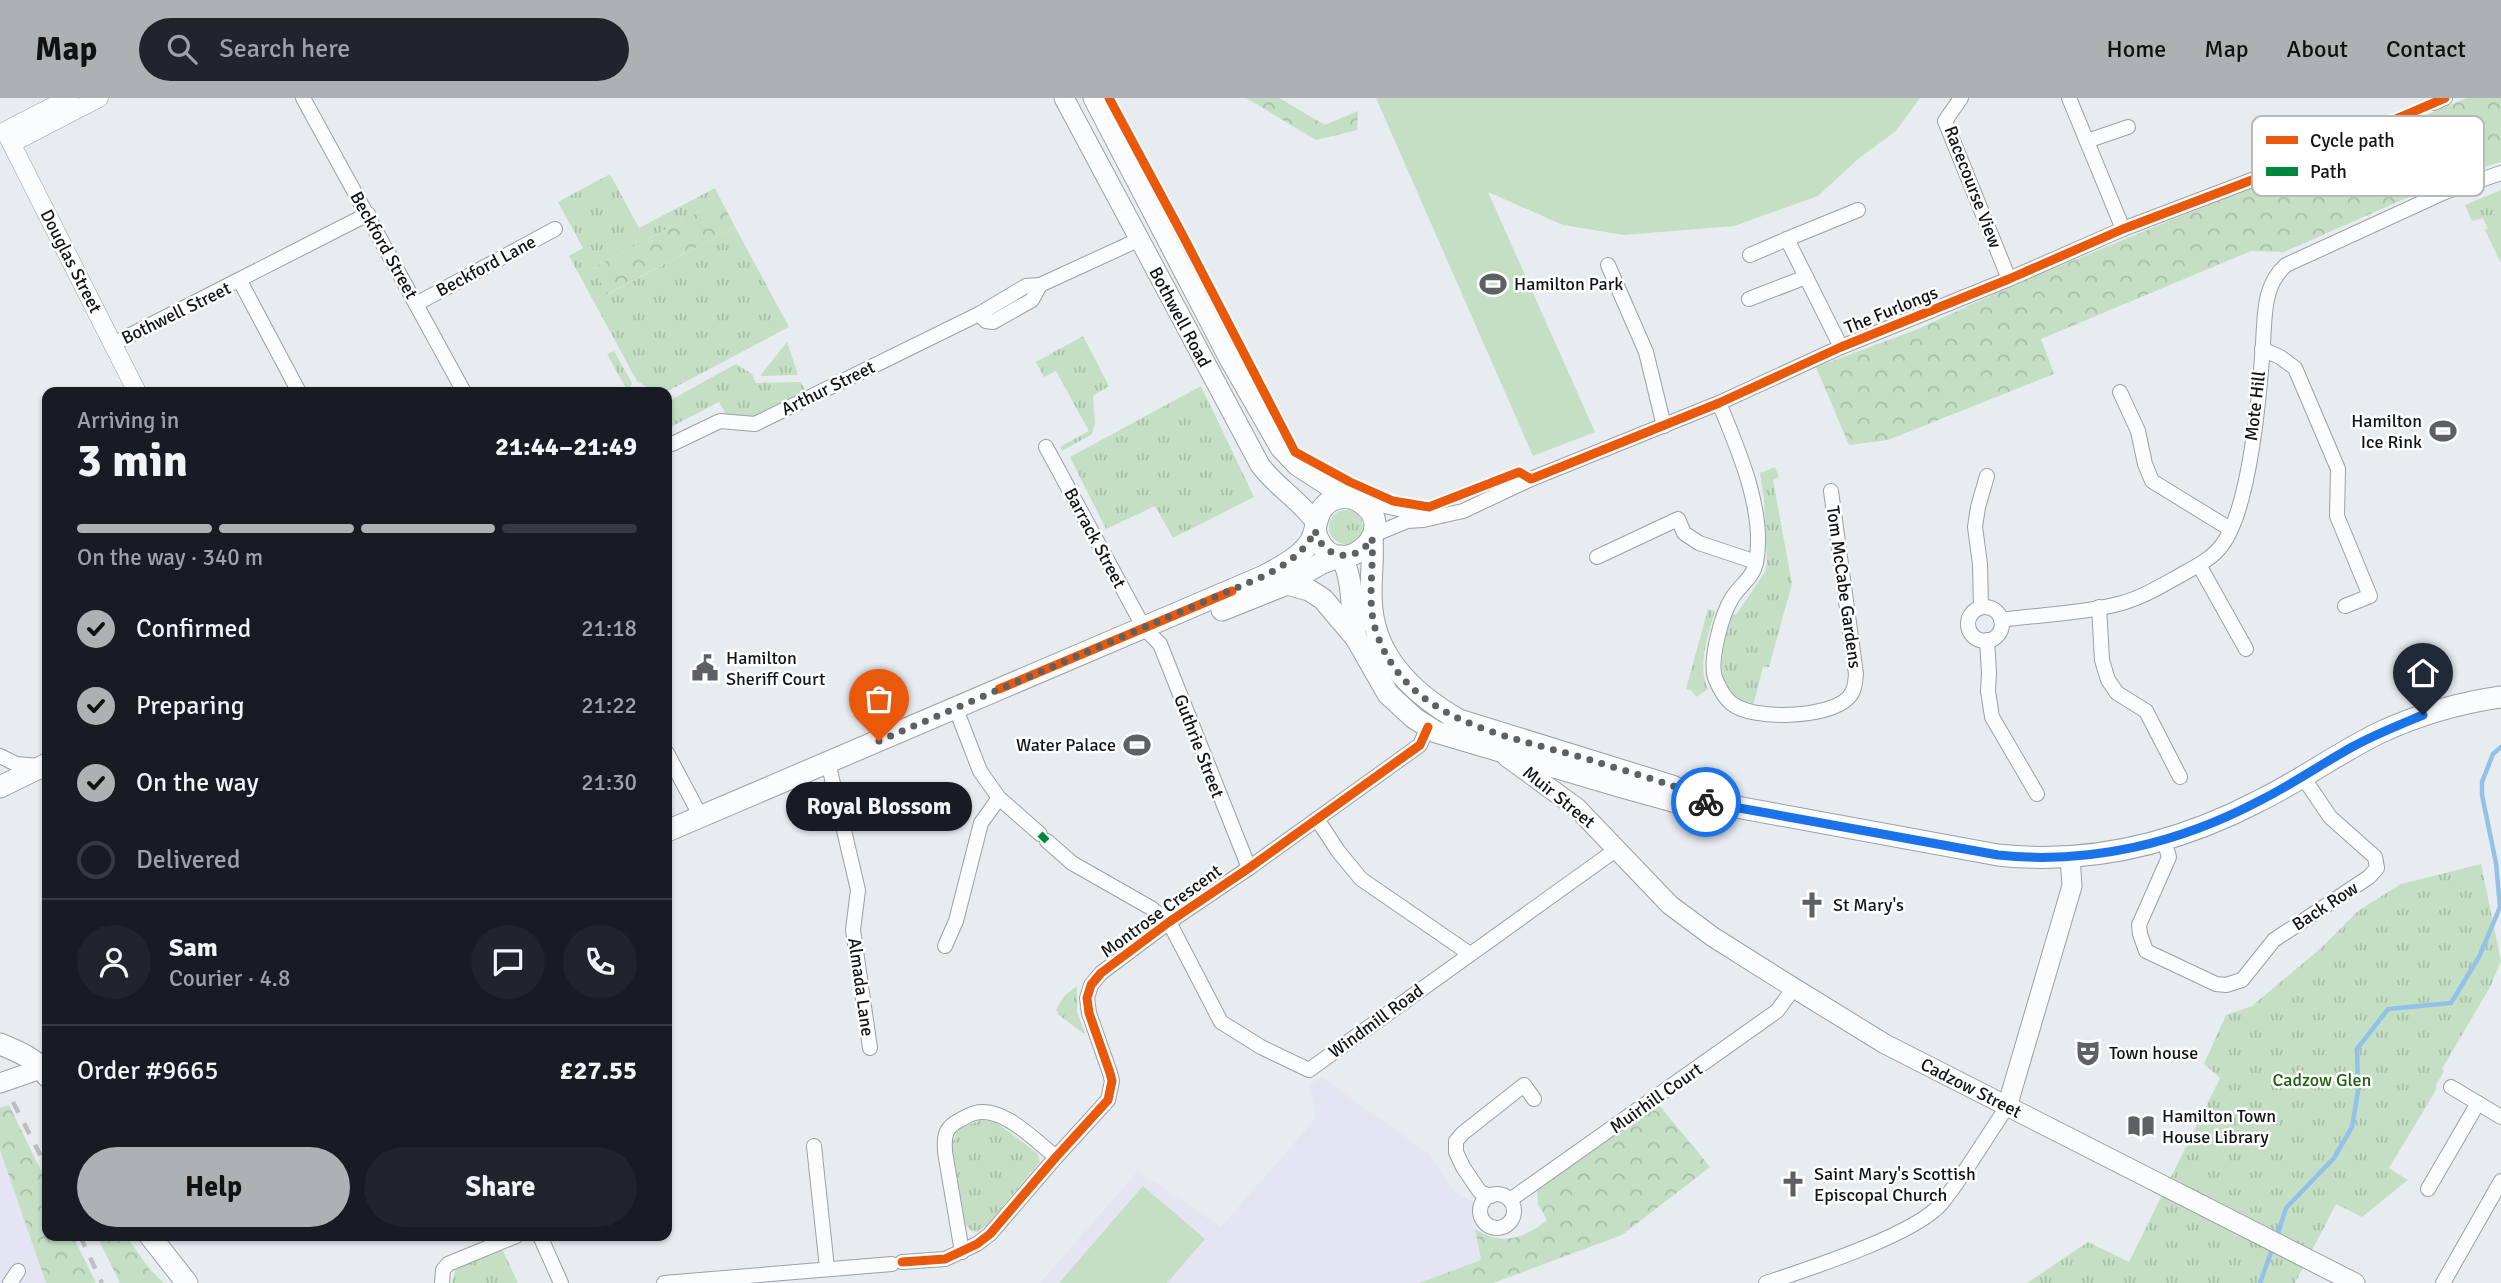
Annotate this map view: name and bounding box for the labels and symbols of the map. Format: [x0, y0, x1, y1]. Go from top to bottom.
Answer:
legend [2252, 116, 2484, 196]
street label: Racecourse View [1940, 123, 2006, 251]
text: Cycle path [2310, 129, 2395, 153]
text: Path [2310, 160, 2347, 184]
street label: Beckford Street [345, 187, 423, 303]
street label: Douglas Street [35, 205, 107, 317]
street label: Beckford Lane [432, 231, 540, 301]
street label: Bothwell Road [1144, 263, 1216, 371]
sports icon: Hamilton Park [1478, 269, 1508, 299]
place label: Hamilton Park [1514, 273, 1623, 295]
street label: Bothwell Street [118, 277, 234, 349]
street label: The Furlongs [1841, 281, 1941, 339]
street label: Arthur Street [778, 356, 878, 420]
street label: Mote Hill [2240, 370, 2270, 442]
place label: Hamilton Ice Rink [2351, 410, 2422, 453]
sports icon: Hamilton Ice Rink [2428, 416, 2458, 446]
street label: Barrack Street [1059, 484, 1131, 592]
street label: Tom McCabe Gardens [1822, 504, 1866, 670]
pin [2393, 643, 2453, 715]
place label: Hamilton Sheriff Court [726, 647, 825, 690]
public building icon: Hamilton Sheriff Court [690, 653, 720, 683]
pin [849, 669, 909, 741]
street label: Guthrie Street [1169, 691, 1229, 801]
sports icon: Water Palace [1122, 730, 1152, 760]
place label: Water Palace [1016, 734, 1116, 756]
street label: Muir Street [1518, 761, 1600, 833]
courier [1671, 767, 1741, 837]
callout: Royal Blossom [786, 783, 972, 832]
street label: Montrose Crescent [1096, 860, 1226, 962]
street label: Back Row [2288, 877, 2362, 935]
church icon: St Mary's [1797, 890, 1827, 920]
place label: St Mary's [1833, 894, 1904, 916]
street label: Almada Lane [843, 936, 879, 1038]
street label: Windmill Road [1324, 979, 1428, 1063]
theatre icon: Town house [2073, 1038, 2103, 1068]
place label: Town house [2109, 1042, 2198, 1064]
street label: Cadzow Street [1917, 1053, 2025, 1123]
street label: Muirhill Court [1605, 1058, 1707, 1138]
park label: Cadzow Glen [2273, 1069, 2371, 1091]
place label: Hamilton Town House Library [2162, 1105, 2276, 1148]
library icon: Hamilton Town House Library [2126, 1111, 2156, 1141]
place label: Saint Mary's Scottish Episcopal Church [1814, 1163, 1976, 1206]
church icon: Saint Mary's Scottish Episcopal Church [1778, 1169, 1808, 1199]

